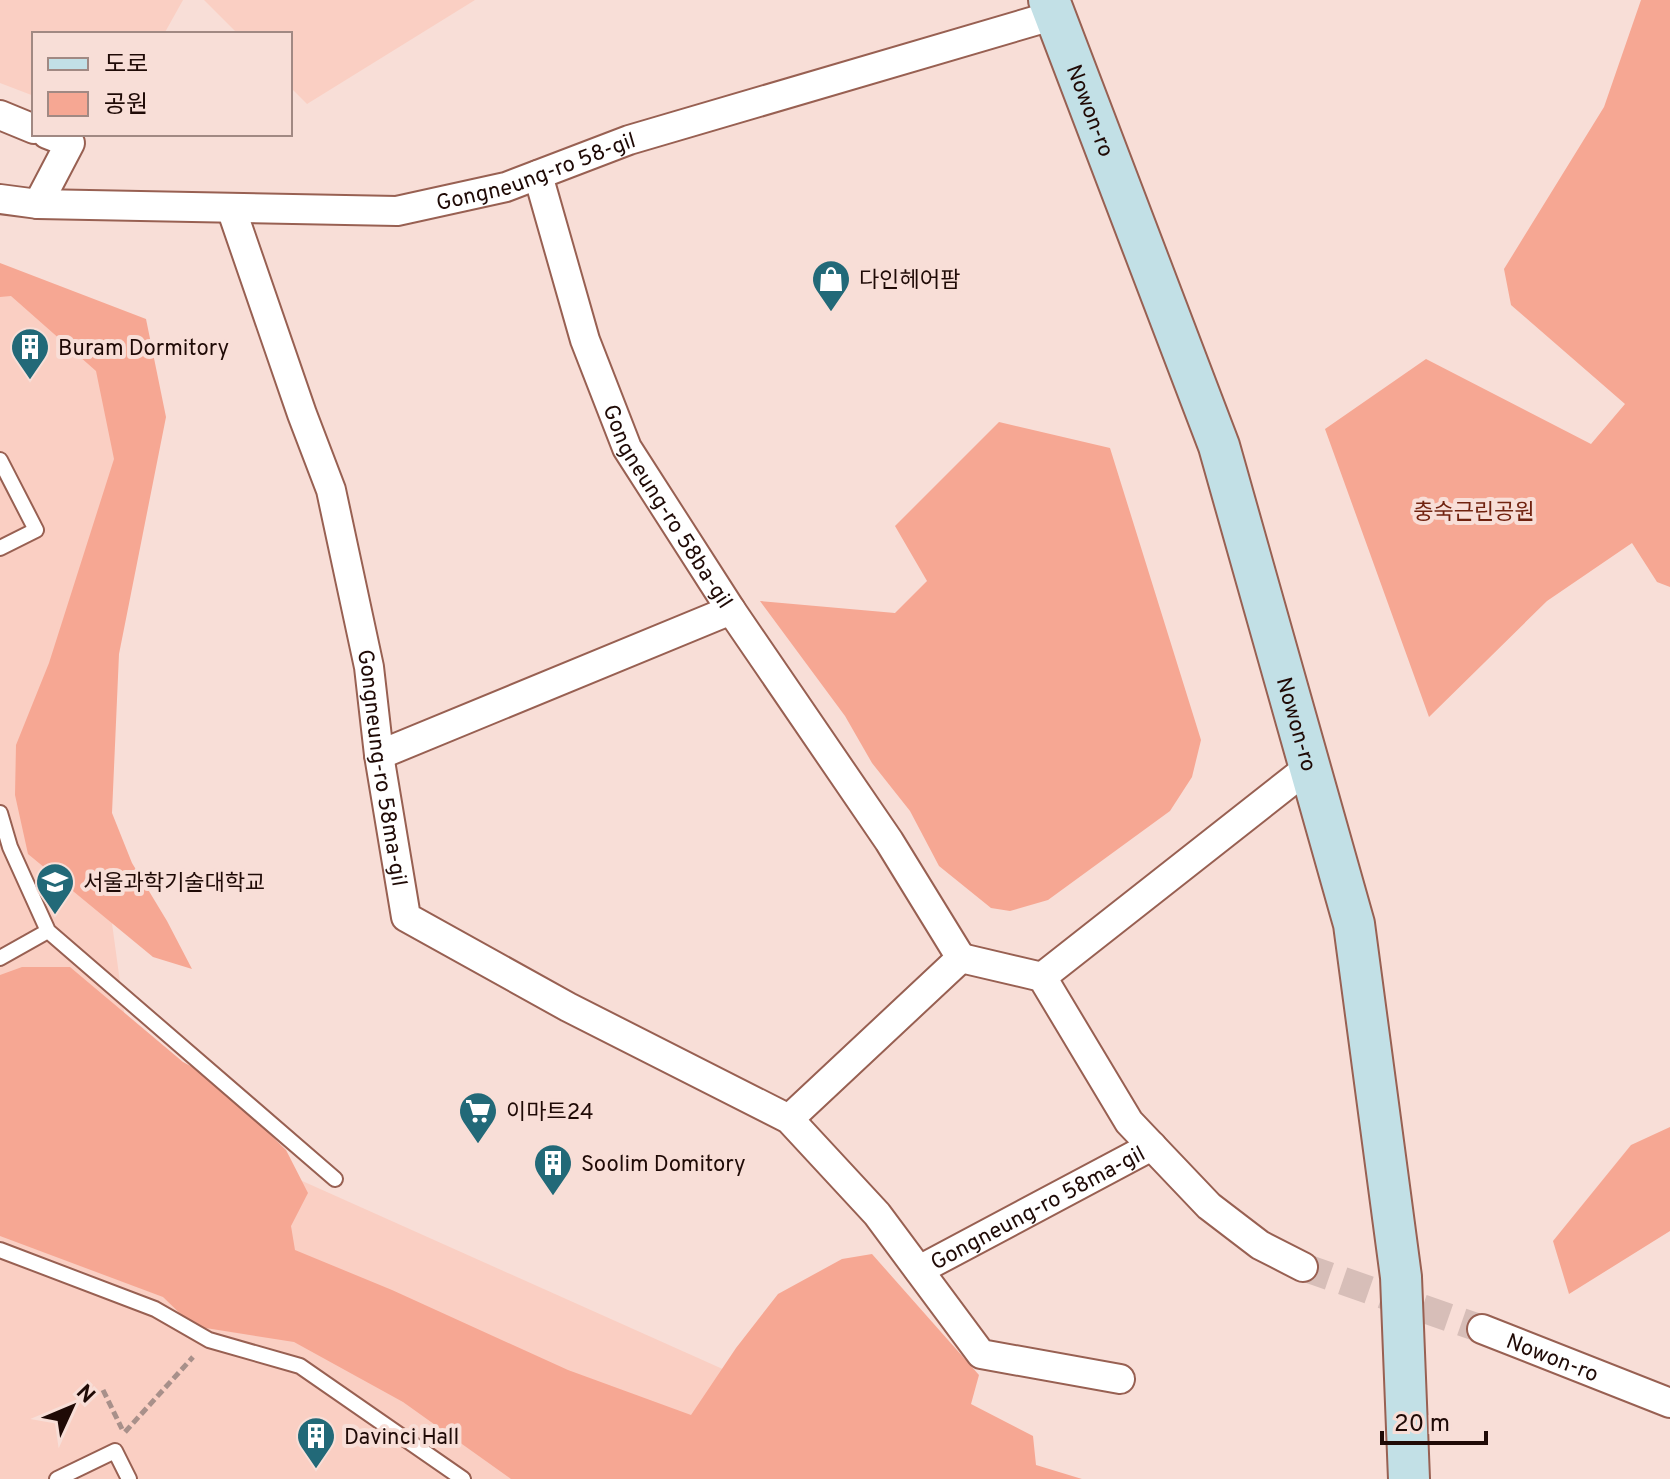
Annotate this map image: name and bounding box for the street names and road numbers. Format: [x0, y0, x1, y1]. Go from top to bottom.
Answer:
street label: Nowon-ro [1059, 61, 1119, 161]
street label: Gongneung-ro 58-gil [434, 128, 639, 218]
street label: Gongneung-ro 58ba-gil [595, 401, 737, 614]
street label: Gongneung-ro 58ma-gil [350, 647, 412, 889]
street label: Nowon-ro [1269, 674, 1321, 775]
street label: Gongneung-ro 58ma-gil [927, 1141, 1150, 1277]
street label: Nowon-ro [1502, 1329, 1602, 1389]

